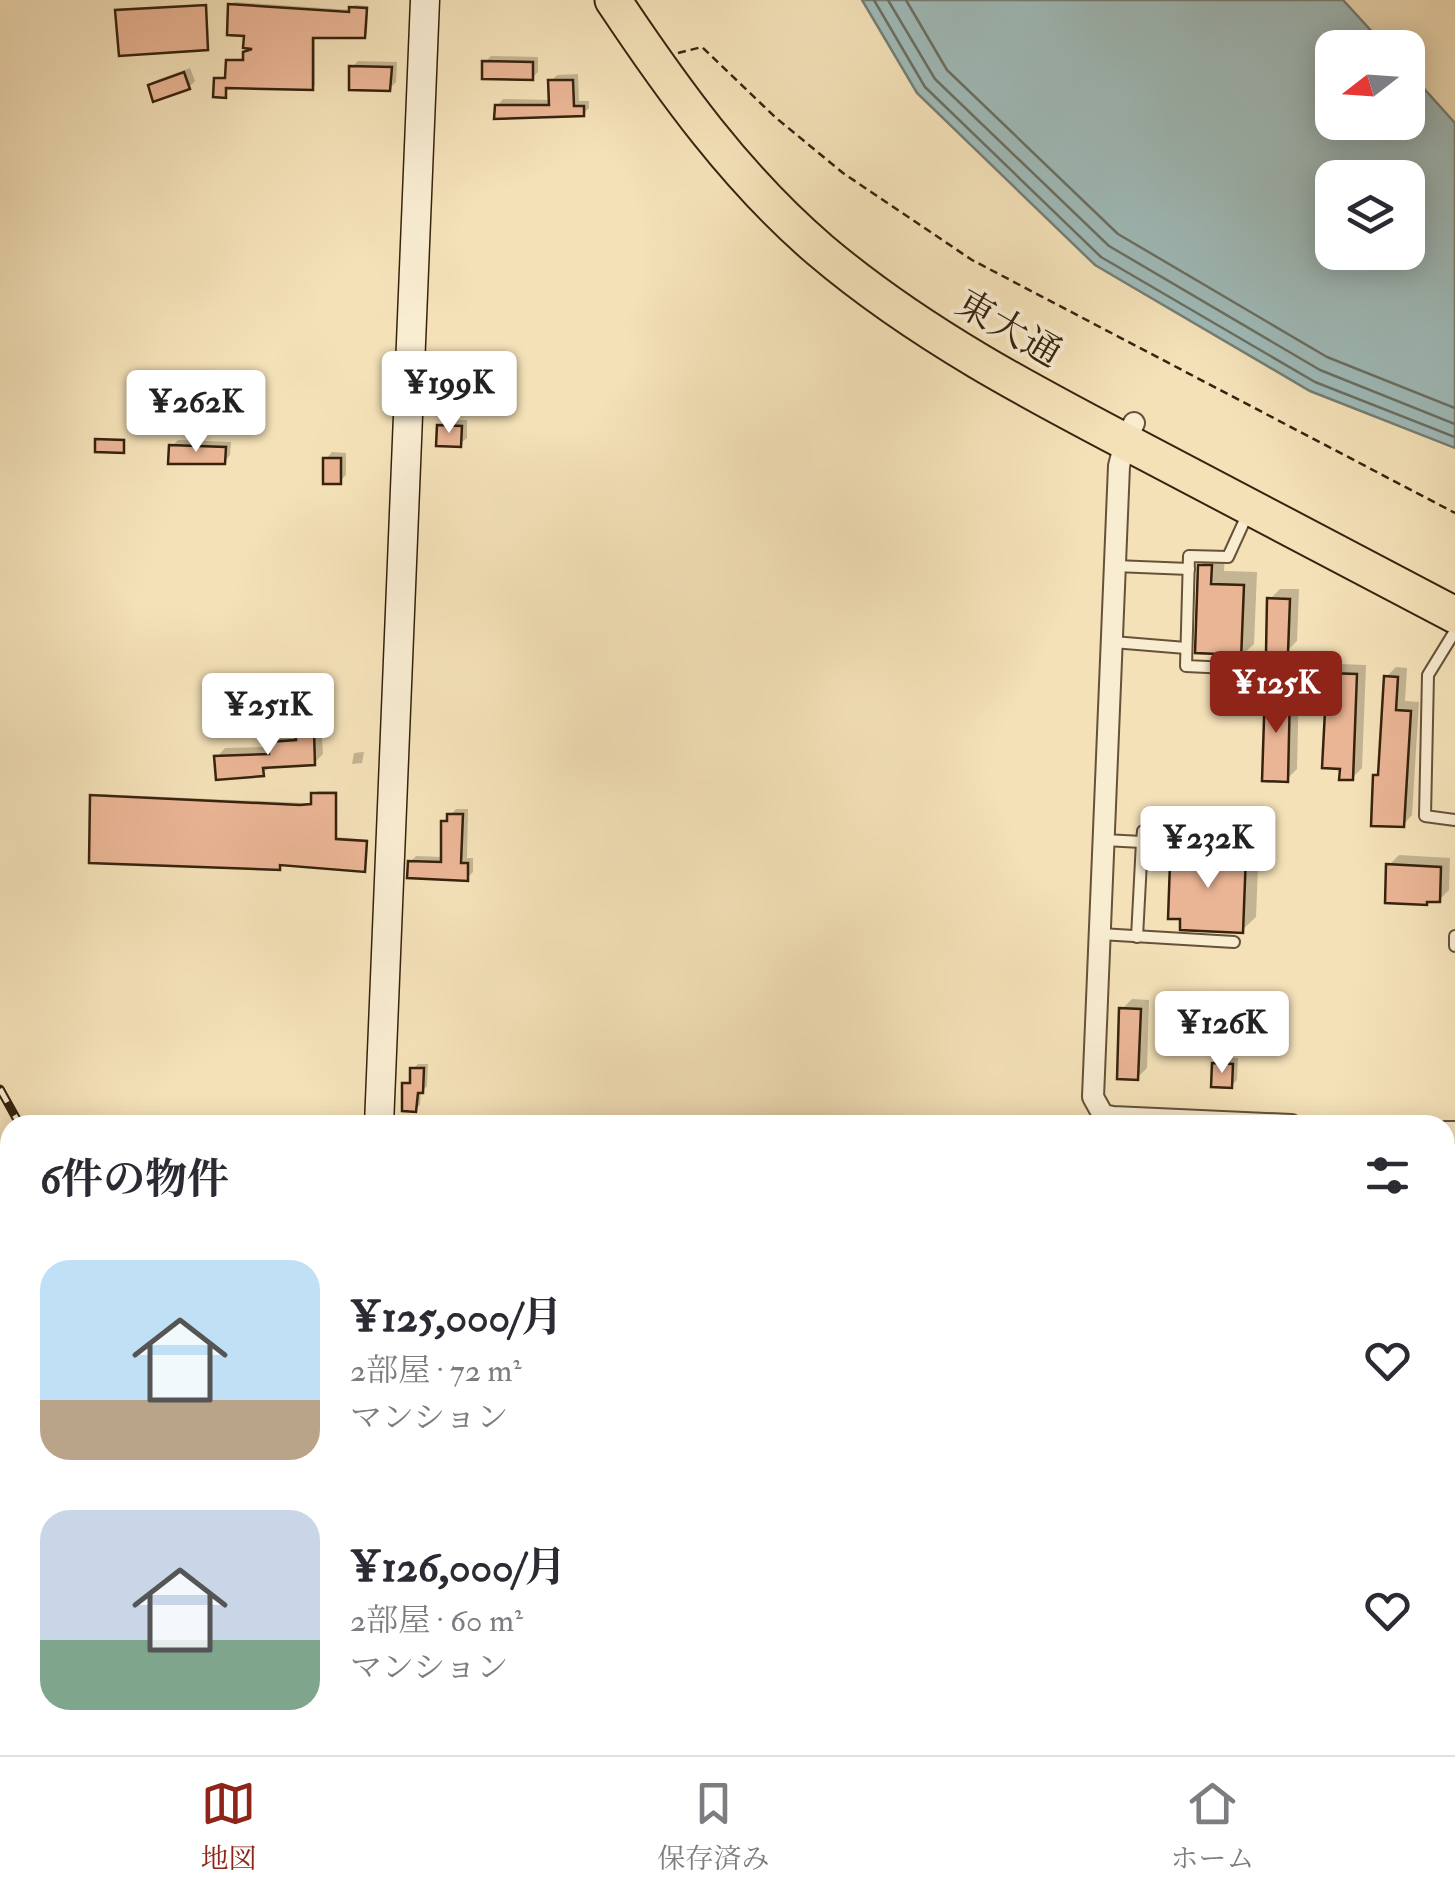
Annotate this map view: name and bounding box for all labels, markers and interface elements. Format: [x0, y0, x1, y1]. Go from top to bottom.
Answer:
north arrow [1315, 30, 1425, 140]
map controls [1315, 30, 1425, 270]
button: layers [1315, 160, 1425, 270]
street label: 東大通 [947, 280, 1070, 378]
pin: ¥199K [379, 351, 519, 436]
text: ¥199K [404, 363, 494, 403]
pin: ¥262K [126, 370, 266, 455]
text: ¥262K [149, 382, 243, 422]
pin: ¥125K [1206, 651, 1346, 736]
text: ¥125K [1232, 663, 1320, 703]
pin: ¥251K [198, 673, 338, 758]
text: ¥251K [224, 685, 312, 725]
pin: ¥232K [1138, 806, 1278, 891]
text: ¥232K [1162, 818, 1254, 858]
pin: ¥126K [1152, 991, 1292, 1076]
text: ¥126K [1177, 1003, 1267, 1043]
icon: filters [1360, 1148, 1415, 1203]
text: 6件の物件 [40, 1154, 229, 1206]
text: ¥125,000/月 [350, 1292, 563, 1344]
icon: home [120, 1300, 240, 1420]
icon: heart [1360, 1333, 1415, 1388]
text: 2部屋 · 72 m² [350, 1351, 521, 1391]
text: マンション [350, 1398, 509, 1438]
text: ¥126,000/月 [350, 1542, 567, 1594]
icon: home [120, 1550, 240, 1670]
icon: heart [1360, 1583, 1415, 1638]
text: 2部屋 · 60 m² [350, 1601, 523, 1641]
text: マンション [350, 1648, 509, 1688]
tab: 地図 [200, 1776, 257, 1877]
tab: 保存済み [657, 1776, 770, 1877]
tab: ホーム [1170, 1776, 1255, 1877]

